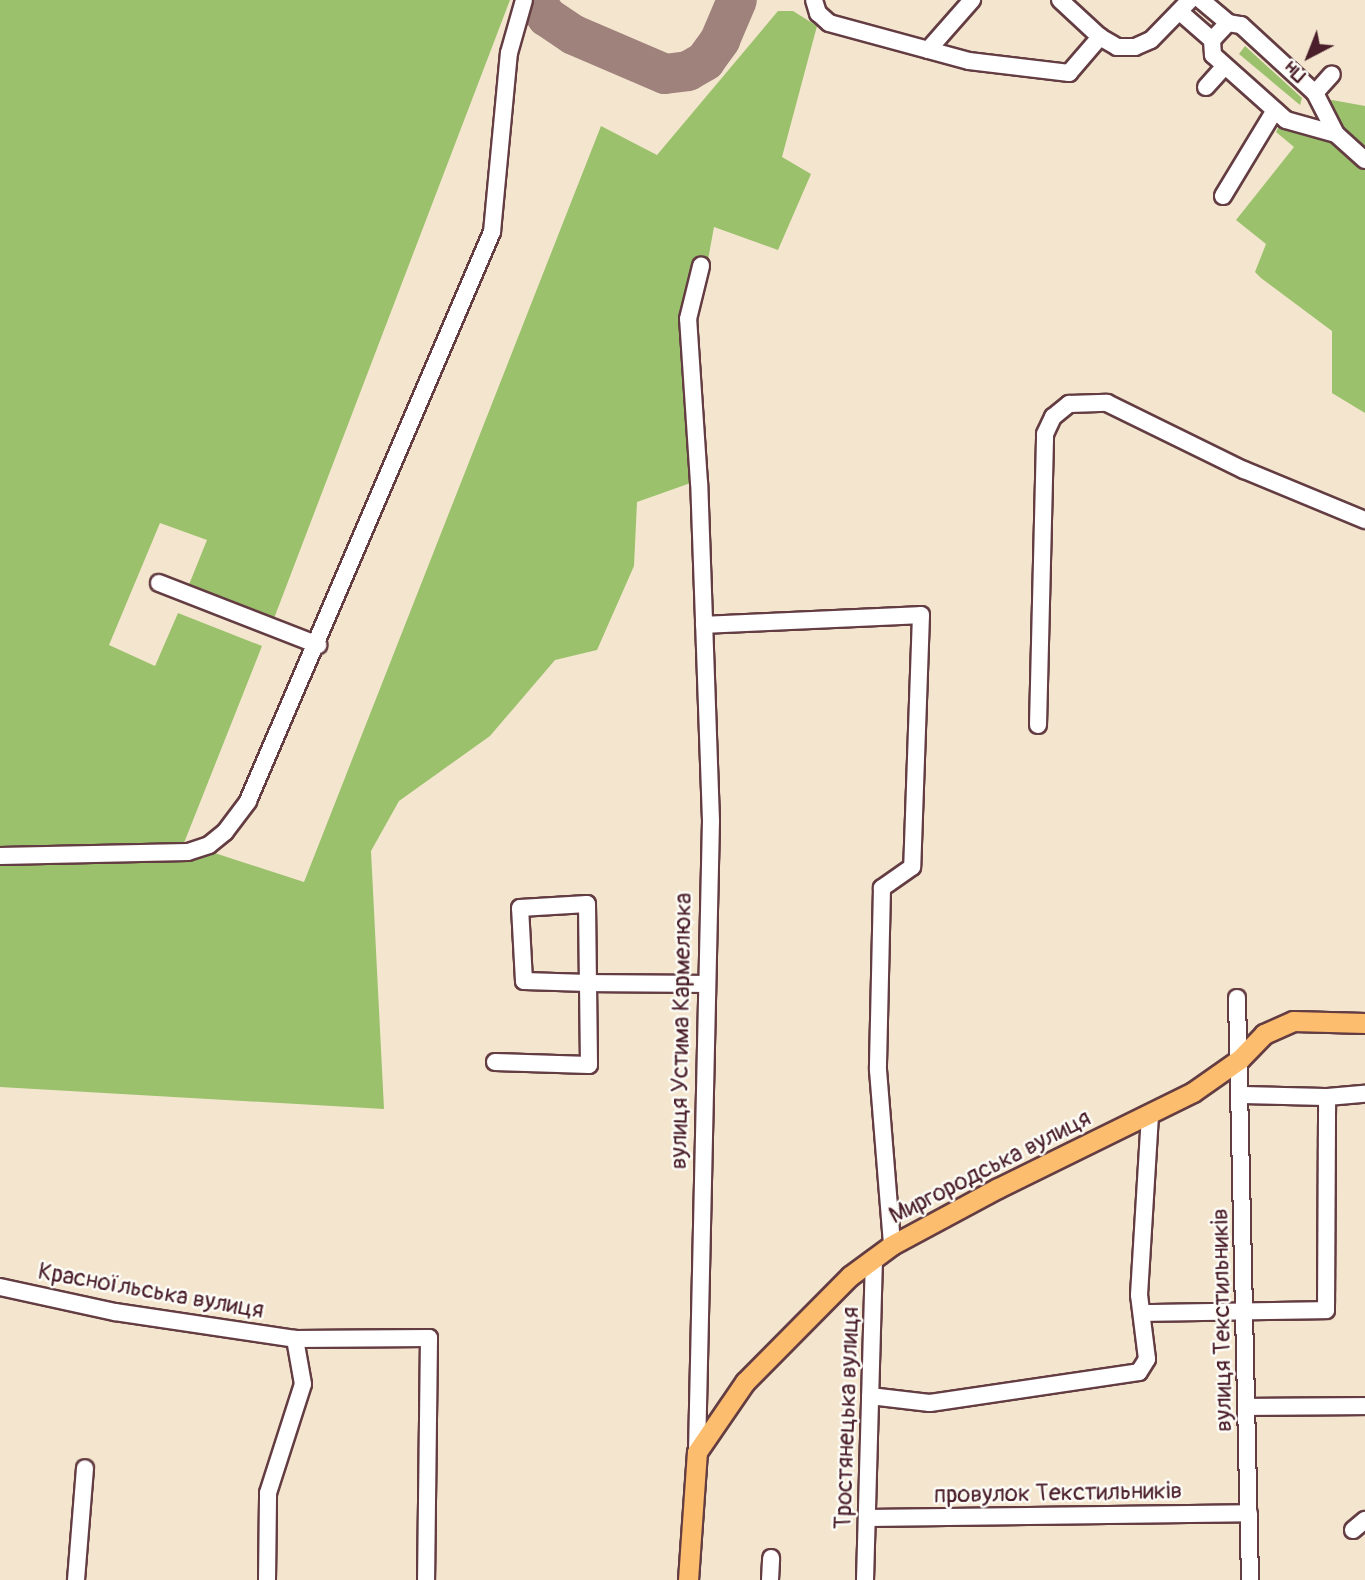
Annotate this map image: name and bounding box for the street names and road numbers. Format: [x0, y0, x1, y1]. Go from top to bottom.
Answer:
street label: вулиця Устима Кармелюка [664, 892, 698, 1170]
street label: Миргородська вулиця [884, 1104, 1096, 1230]
street label: вулиця Текстильників [1206, 1208, 1238, 1432]
street label: Красноїльська вулиця [36, 1257, 266, 1325]
street label: Тростянецька вулиця [829, 1306, 865, 1530]
street label: провулок Текстильників [934, 1476, 1182, 1510]

